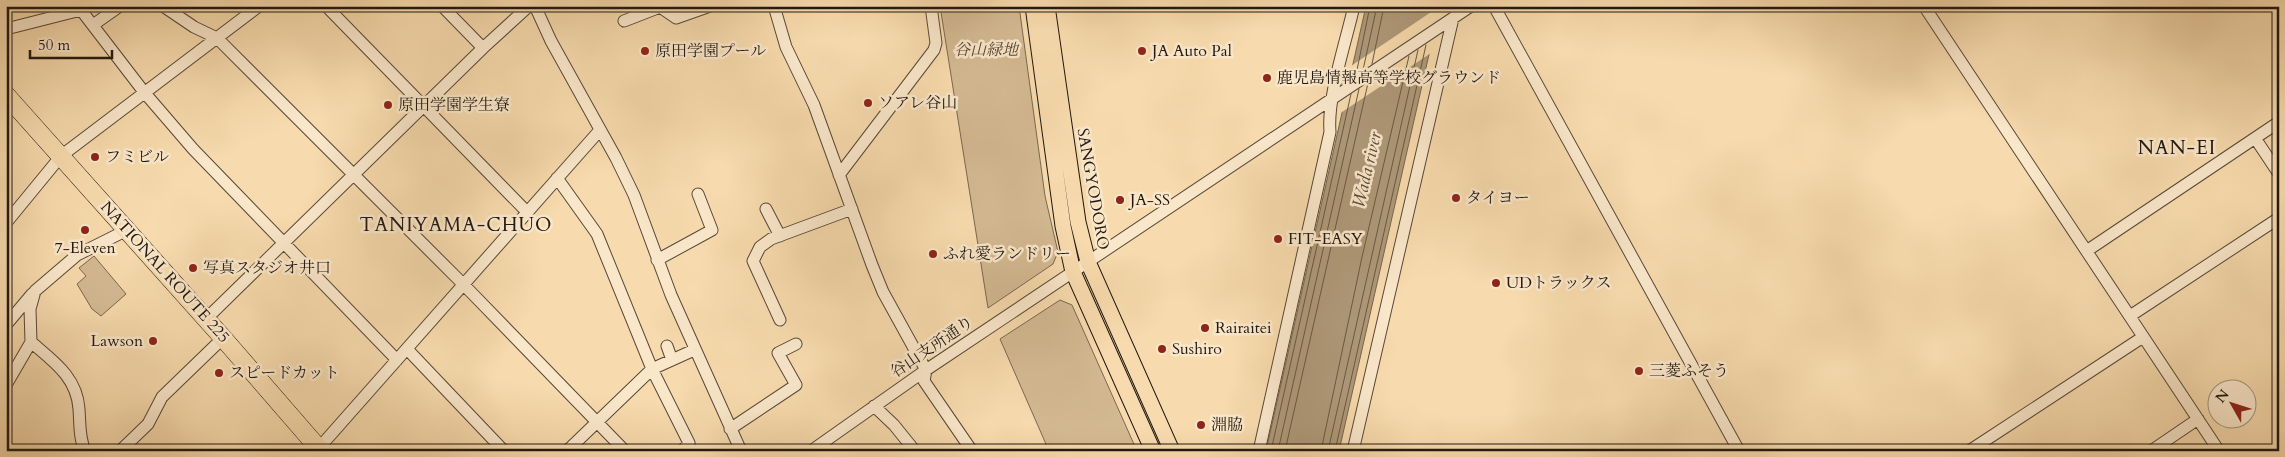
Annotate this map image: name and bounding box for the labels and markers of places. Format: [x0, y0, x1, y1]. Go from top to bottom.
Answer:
place label: 原田学園プール [655, 40, 766, 62]
place label: JA Auto Pal [1150, 40, 1232, 62]
marker: 原田学園プール [639, 45, 651, 57]
marker: JA Auto Pal [1136, 45, 1148, 57]
place label: 鹿児島情報高等学校グラウンド [1277, 67, 1501, 89]
marker: 鹿児島情報高等学校グラウンド [1261, 72, 1273, 84]
place label: ソアレ谷山 [878, 92, 957, 114]
place label: 原田学園学生寮 [398, 94, 510, 116]
marker: ソアレ谷山 [862, 97, 874, 109]
marker: 原田学園学生寮 [382, 99, 394, 111]
place label: フミビル [105, 146, 169, 168]
marker: フミビル [89, 151, 101, 163]
place label: タイヨー [1466, 187, 1530, 209]
place label: JA-SS [1128, 189, 1170, 211]
marker: タイヨー [1450, 192, 1462, 204]
marker: JA-SS [1114, 194, 1126, 206]
marker: 7-Eleven [79, 224, 91, 236]
place label: FIT-EASY [1288, 228, 1363, 250]
marker: FIT-EASY [1272, 233, 1284, 245]
place label: 7-Eleven [55, 237, 116, 259]
place label: ふれ愛ランドリー [943, 243, 1071, 265]
marker: ふれ愛ランドリー [927, 248, 939, 260]
place label: 写真スタジオ井口 [203, 257, 331, 279]
marker: 写真スタジオ井口 [187, 262, 199, 274]
place label: UDトラックス [1506, 272, 1612, 294]
marker: UDトラックス [1490, 277, 1502, 289]
place label: Rairaitei [1215, 317, 1272, 339]
marker: Rairaitei [1199, 322, 1211, 334]
place label: Lawson [90, 330, 143, 352]
marker: Lawson [147, 335, 159, 347]
place label: Sushiro [1172, 338, 1222, 360]
marker: Sushiro [1156, 343, 1168, 355]
place label: 三菱ふそう [1649, 360, 1729, 382]
place label: スピードカット [229, 362, 340, 384]
marker: 三菱ふそう [1633, 365, 1645, 377]
marker: スピードカット [213, 367, 225, 379]
place label: 淵脇 [1211, 414, 1243, 436]
marker: 淵脇 [1195, 419, 1207, 431]

